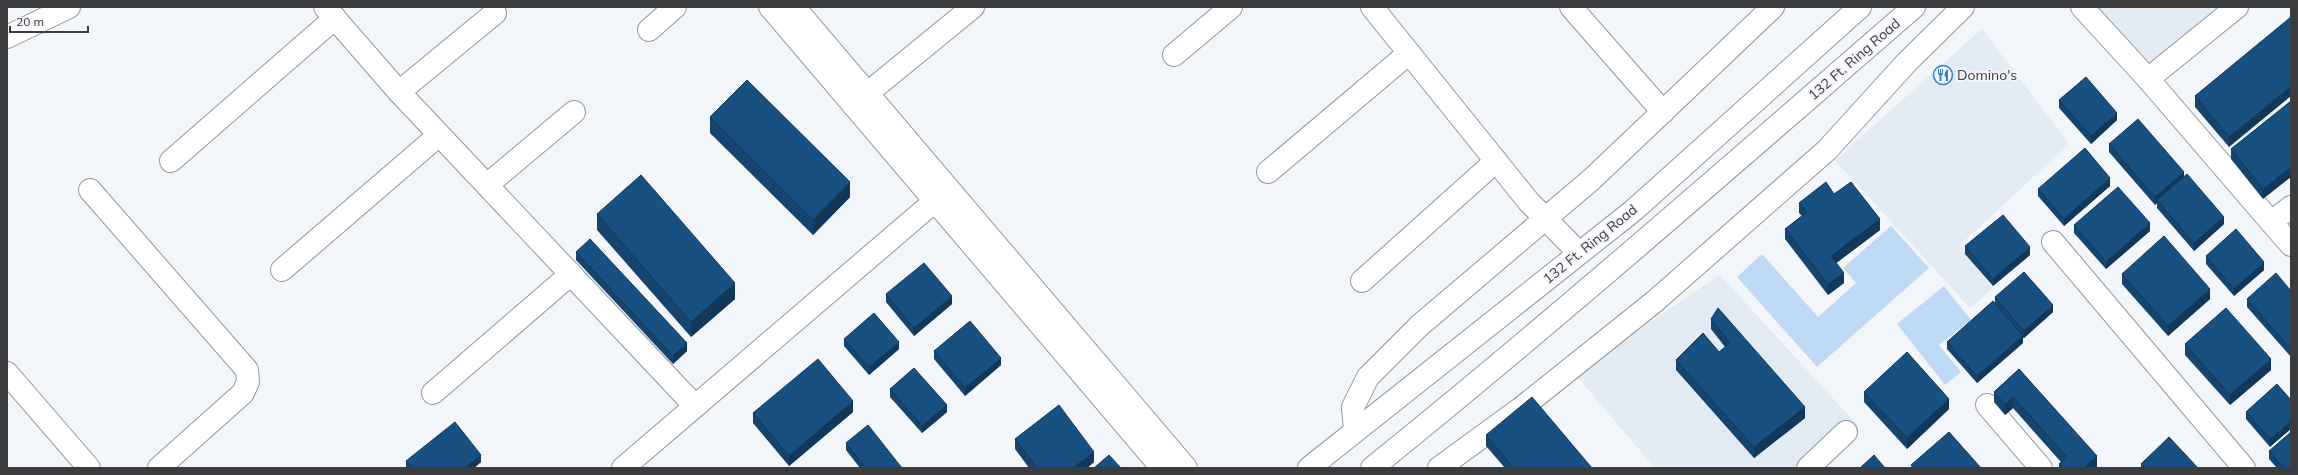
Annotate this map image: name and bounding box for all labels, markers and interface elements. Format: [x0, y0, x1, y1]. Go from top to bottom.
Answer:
scale bar [10, 8, 88, 34]
text: 20 m [16, 14, 44, 29]
street label: 132 Ft. Ring Road [1804, 14, 1904, 104]
restaurant icon: Domino's [1932, 64, 1954, 86]
place label: Domino's [1957, 66, 2017, 84]
street label: 132 Ft. Ring Road [1539, 200, 1641, 288]

